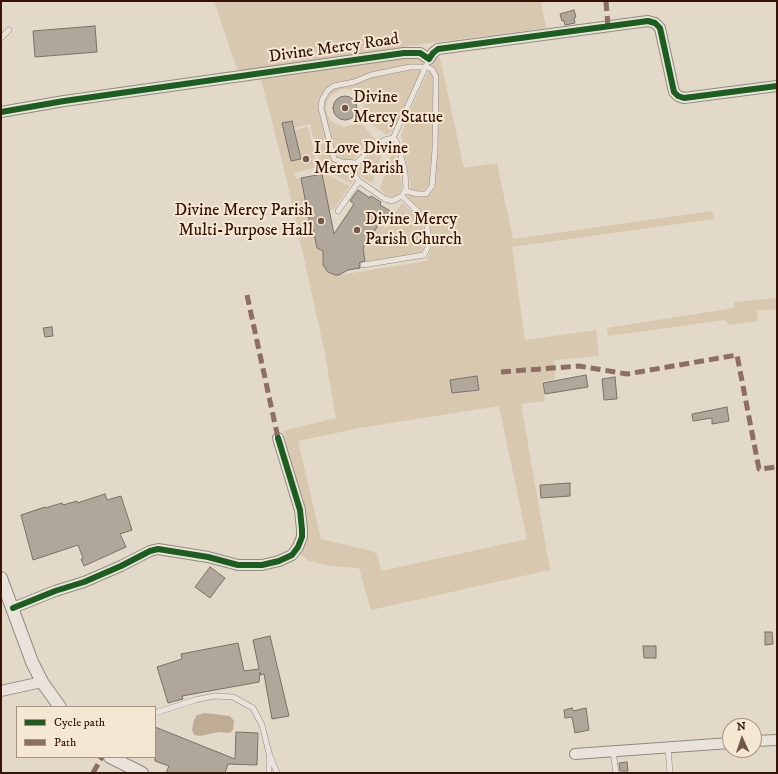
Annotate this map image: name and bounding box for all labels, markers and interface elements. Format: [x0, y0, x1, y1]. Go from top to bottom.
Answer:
street label: Divine Mercy Road [268, 30, 400, 68]
place label: Divine Mercy Statue [353, 88, 443, 128]
marker: Divine Mercy Statue [340, 103, 350, 113]
place label: I Love Divine Mercy Parish [314, 139, 408, 179]
marker: I Love Divine Mercy Parish [301, 154, 311, 164]
place label: Divine Mercy Parish Multi-Purpose Hall [175, 201, 313, 241]
place label: Divine Mercy Parish Church [365, 210, 462, 250]
marker: Divine Mercy Parish Multi-Purpose Hall [316, 216, 326, 226]
marker: Divine Mercy Parish Church [352, 225, 362, 235]
legend [16, 706, 156, 758]
text: Cycle path [54, 715, 105, 730]
north arrow [722, 718, 762, 758]
text: N [737, 720, 746, 734]
text: Path [54, 735, 76, 750]

